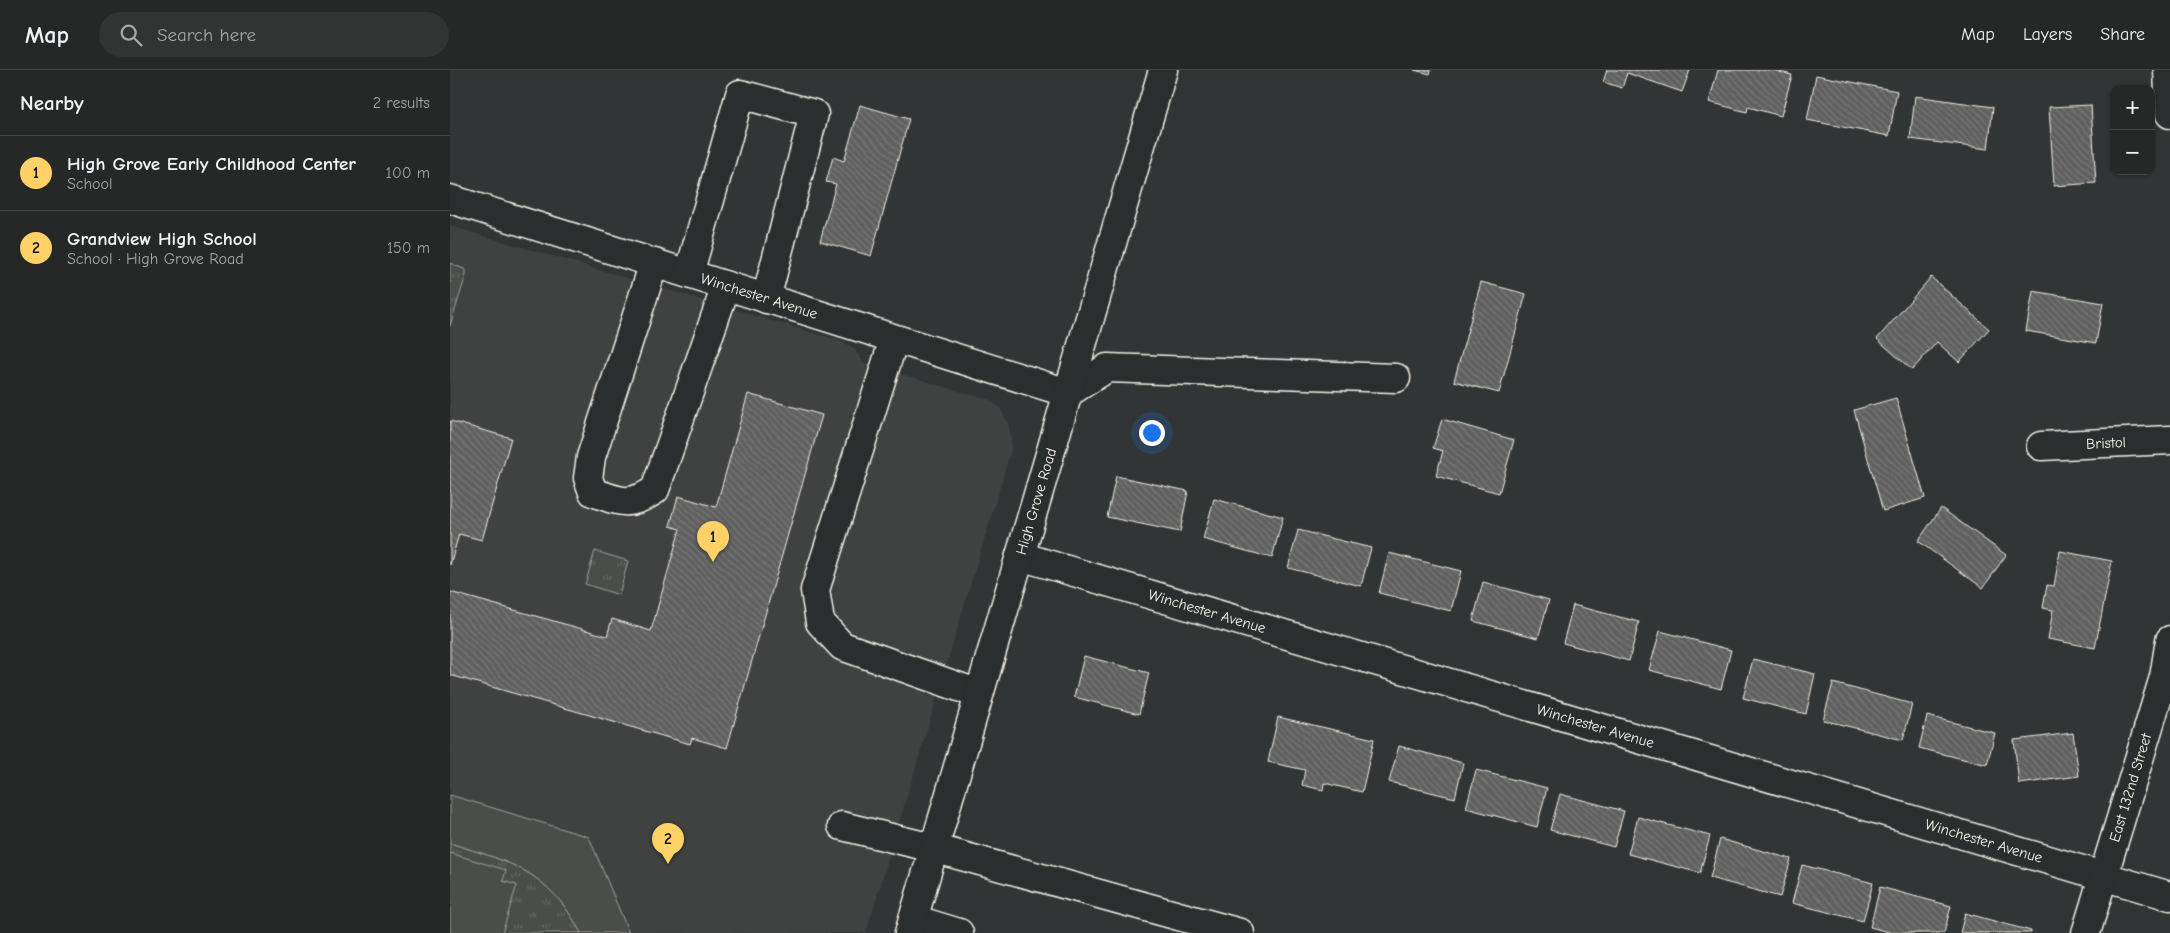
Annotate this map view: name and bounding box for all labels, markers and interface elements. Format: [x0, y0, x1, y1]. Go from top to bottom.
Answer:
search box [99, 12, 449, 57]
text: Map [25, 21, 69, 49]
icon: search [117, 21, 145, 49]
text: Search here [157, 24, 256, 46]
text: Map [1961, 24, 1995, 45]
text: Layers [2023, 24, 2072, 45]
text: Share [2100, 24, 2145, 45]
map controls [2110, 85, 2155, 175]
button: + [2110, 85, 2155, 130]
text: Nearby [20, 91, 84, 115]
text: 2 results [373, 94, 430, 112]
button: − [2110, 130, 2155, 175]
text: High Grove Early Childhood Center [67, 153, 356, 175]
text: 1 [33, 164, 39, 182]
text: 100 m [386, 164, 430, 182]
text: School [67, 175, 113, 193]
text: Grandview High School [67, 228, 257, 250]
text: 2 [32, 239, 40, 257]
text: 150 m [387, 239, 430, 257]
text: School · High Grove Road [67, 250, 244, 268]
street label: Winchester Avenue [698, 269, 820, 323]
your location [1139, 420, 1165, 446]
street label: Bristol [2086, 433, 2126, 453]
street label: High Grove Road [1012, 446, 1060, 557]
pin: 1 [697, 521, 729, 562]
street label: Winchester Avenue [1146, 585, 1268, 637]
street label: Winchester Avenue [1534, 700, 1657, 752]
street label: East 132nd Street [2105, 730, 2156, 844]
street label: Winchester Avenue [1923, 815, 2045, 867]
pin: 2 [652, 823, 684, 864]

